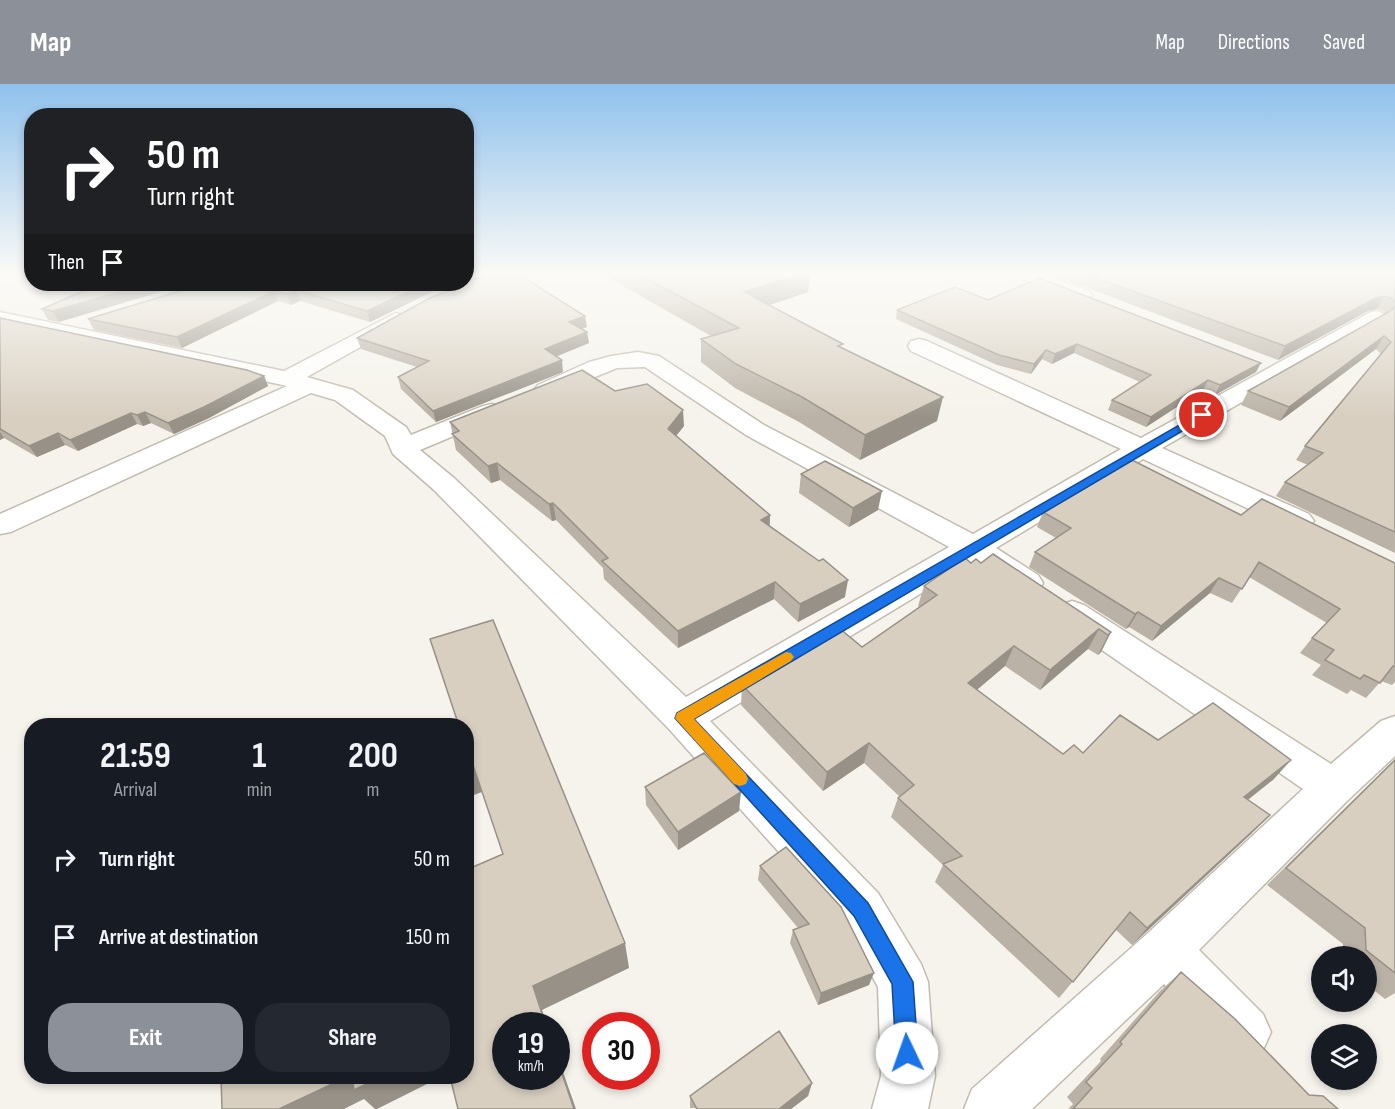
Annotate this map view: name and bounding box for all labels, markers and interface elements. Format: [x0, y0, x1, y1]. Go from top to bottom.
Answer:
text: Map [30, 26, 71, 59]
text: Map [1155, 30, 1185, 55]
text: Directions [1218, 30, 1290, 55]
text: Saved [1323, 30, 1365, 55]
text: 50 m [147, 130, 220, 181]
icon: right [48, 132, 126, 210]
text: Turn right [147, 181, 234, 213]
icon: arrive [96, 246, 129, 279]
text: Then [48, 249, 84, 276]
pin [1176, 389, 1227, 440]
icon: arrive [1185, 398, 1218, 431]
text: 21:59 [100, 735, 171, 778]
text: 1 [252, 735, 266, 778]
text: 200 [348, 735, 398, 778]
text: Arrival [114, 778, 157, 802]
text: min [247, 778, 272, 802]
text: m [367, 778, 379, 802]
icon: right [48, 843, 81, 876]
text: Turn right [99, 846, 175, 873]
text: 50 m [414, 846, 450, 873]
icon: arrive [48, 921, 81, 954]
text: Arrive at destination [99, 924, 258, 951]
text: 150 m [406, 924, 450, 951]
map controls [1311, 946, 1377, 1090]
button: sound [1311, 946, 1377, 1012]
button: Exit [48, 1003, 243, 1072]
button: Share [255, 1003, 450, 1072]
speed limit sign: 30 [582, 1012, 660, 1090]
position arrow [875, 1021, 939, 1085]
button: layers [1311, 1024, 1377, 1090]
text: 19 [518, 1026, 544, 1062]
text: km/h [518, 1057, 544, 1076]

